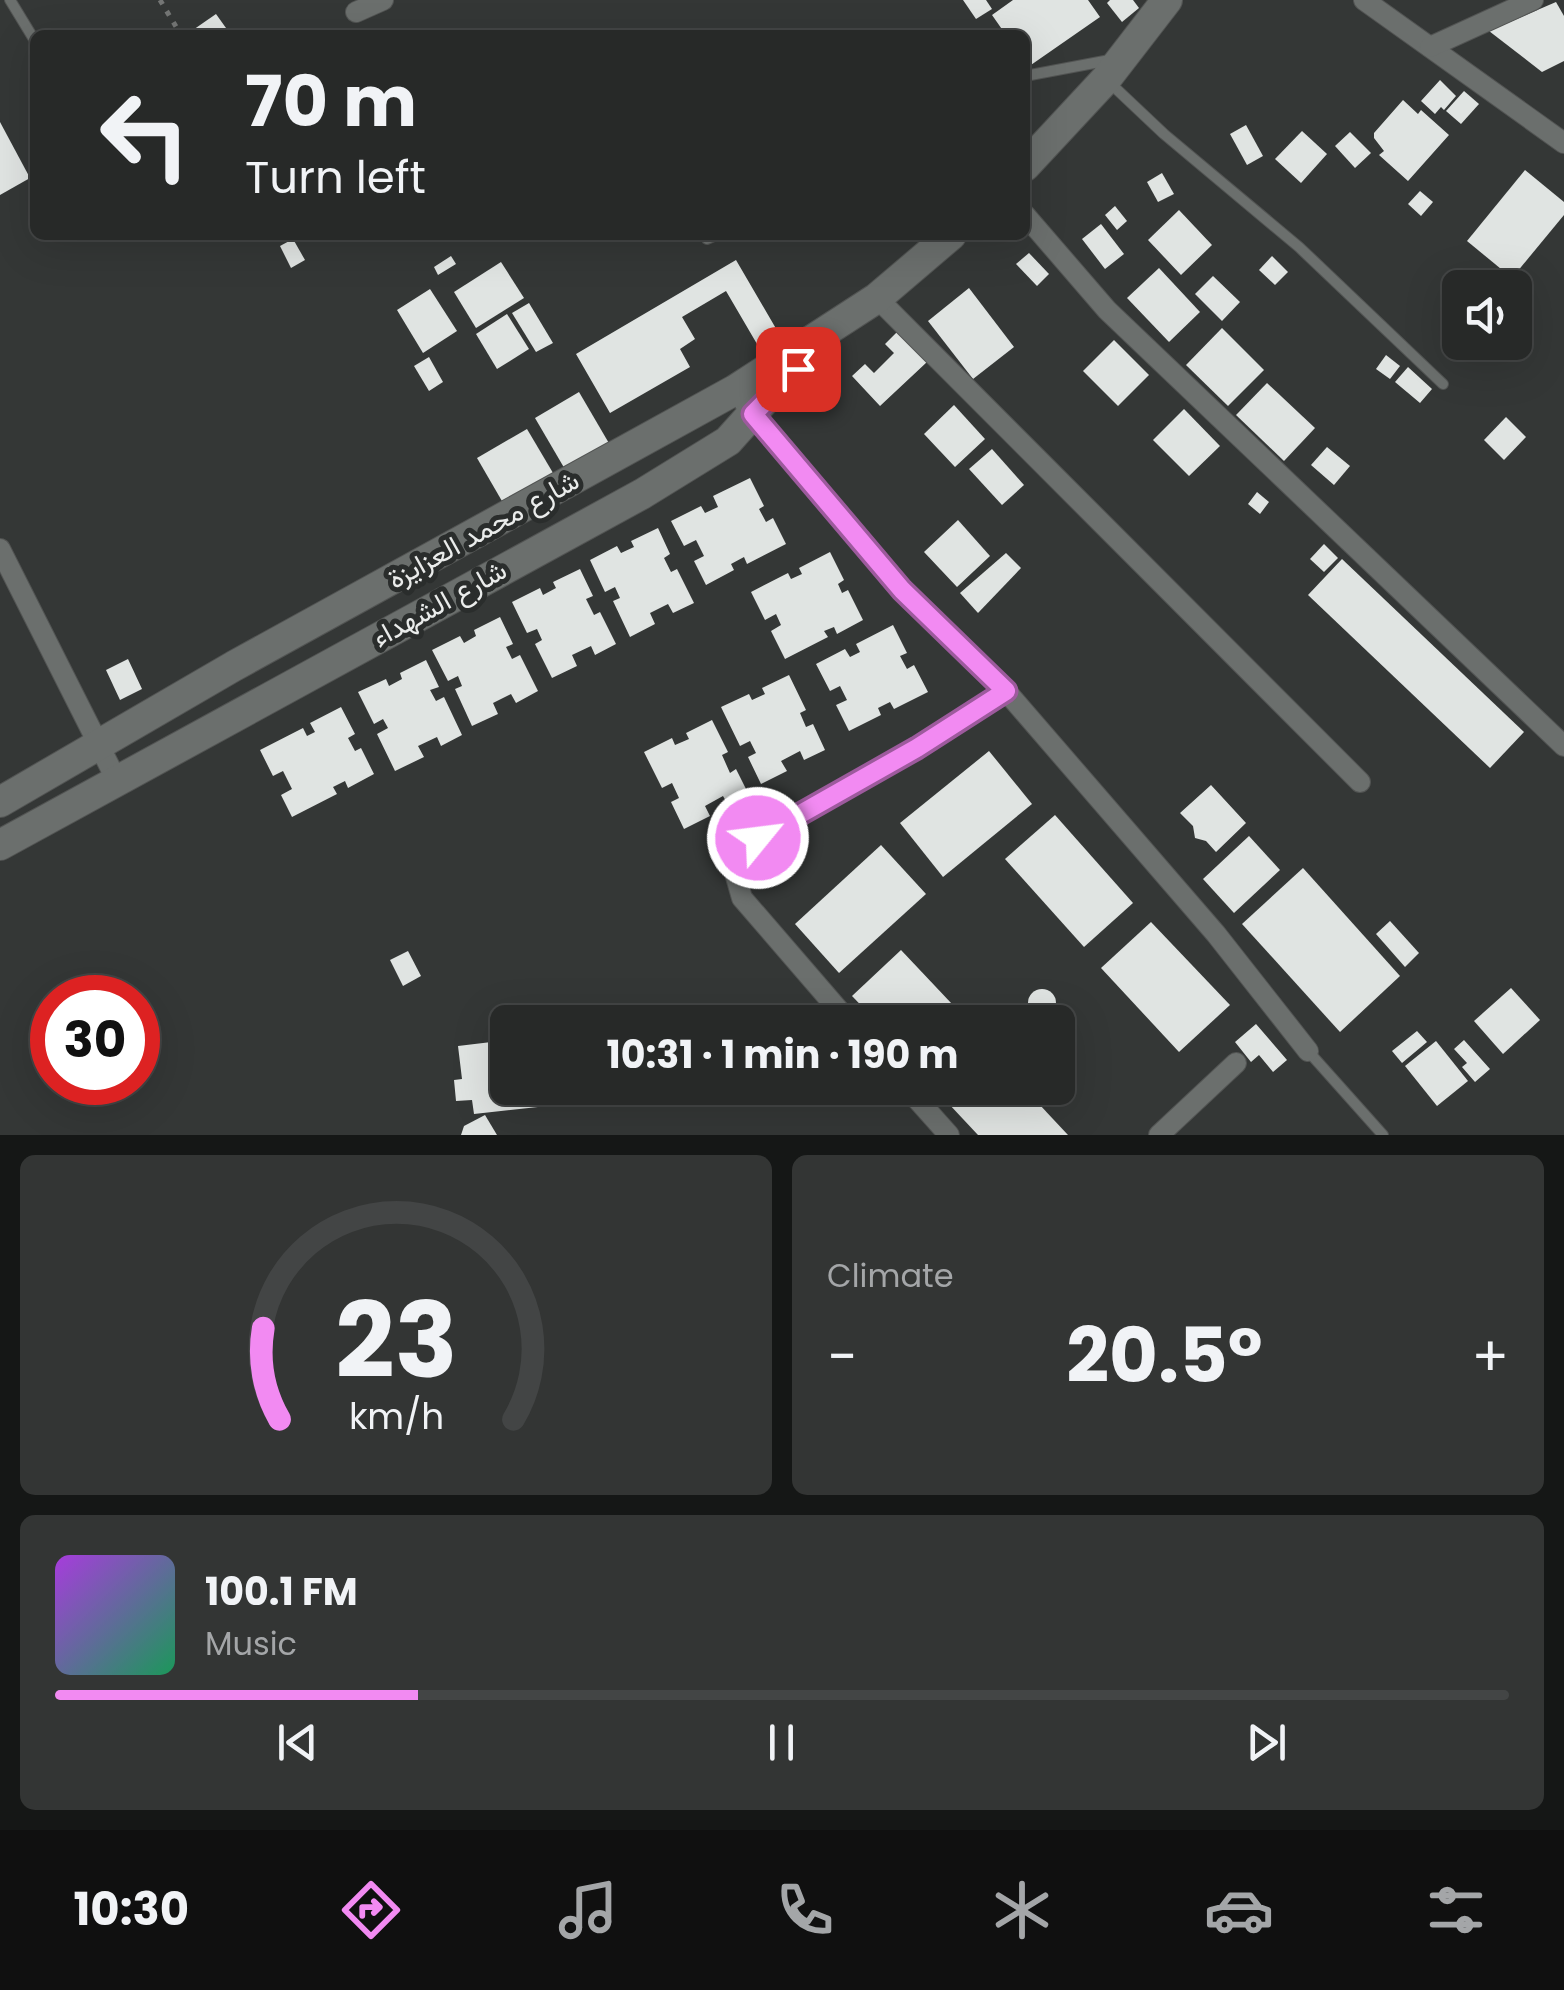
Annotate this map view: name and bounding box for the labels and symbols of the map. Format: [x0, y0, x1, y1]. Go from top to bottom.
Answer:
pin [756, 327, 841, 412]
street label: شارع محمد العزايزة [380, 461, 586, 598]
street label: شارع الشهداء [365, 550, 514, 657]
position arrow [706, 786, 810, 890]
speed limit sign: 30 [30, 975, 160, 1105]

